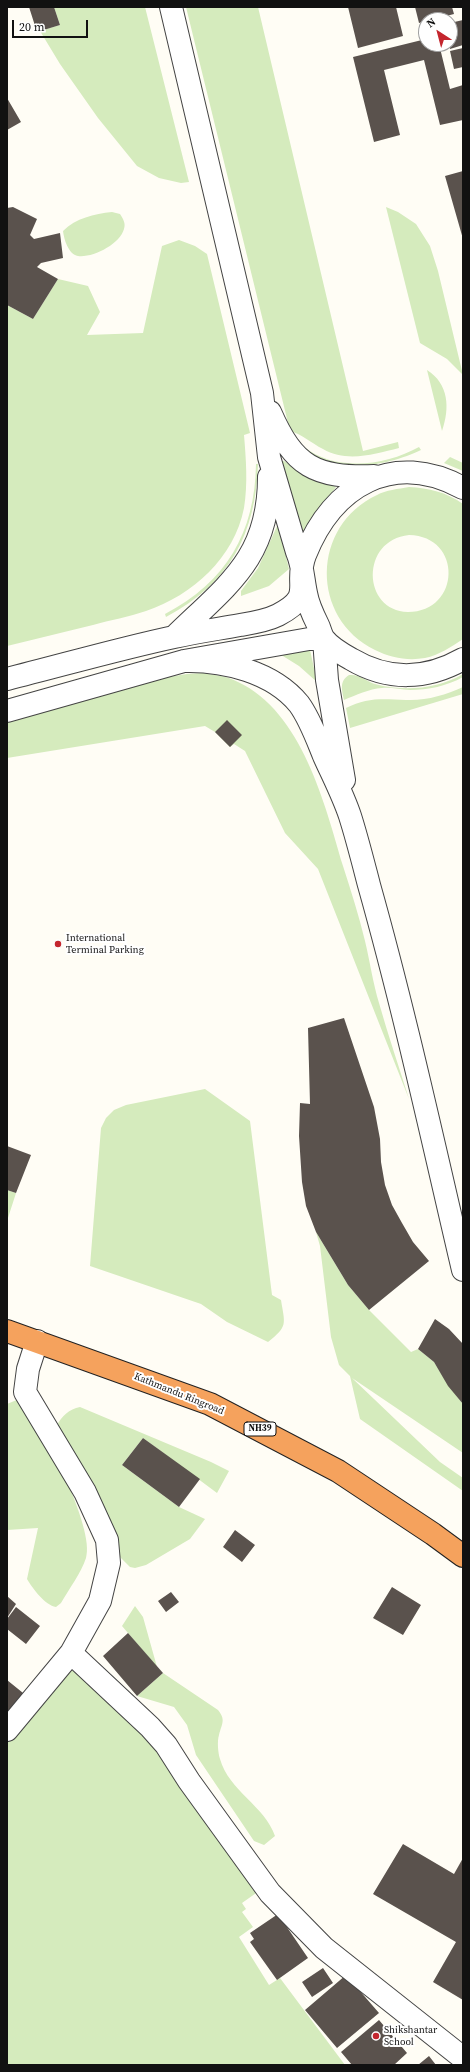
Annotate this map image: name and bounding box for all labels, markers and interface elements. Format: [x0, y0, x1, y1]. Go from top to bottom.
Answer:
scale bar [14, 12, 90, 38]
north arrow [418, 12, 458, 52]
text: N [424, 14, 439, 31]
text: 20 m [19, 19, 45, 35]
place label: International Terminal Parking [66, 932, 144, 956]
marker: International Terminal Parking [53, 939, 63, 949]
street label: Kathmandu Ringroad [132, 1370, 226, 1418]
road number: NH39 [244, 1422, 276, 1436]
place label: Shikshantar School [384, 2024, 437, 2048]
marker: Shikshantar School [371, 2031, 381, 2041]

